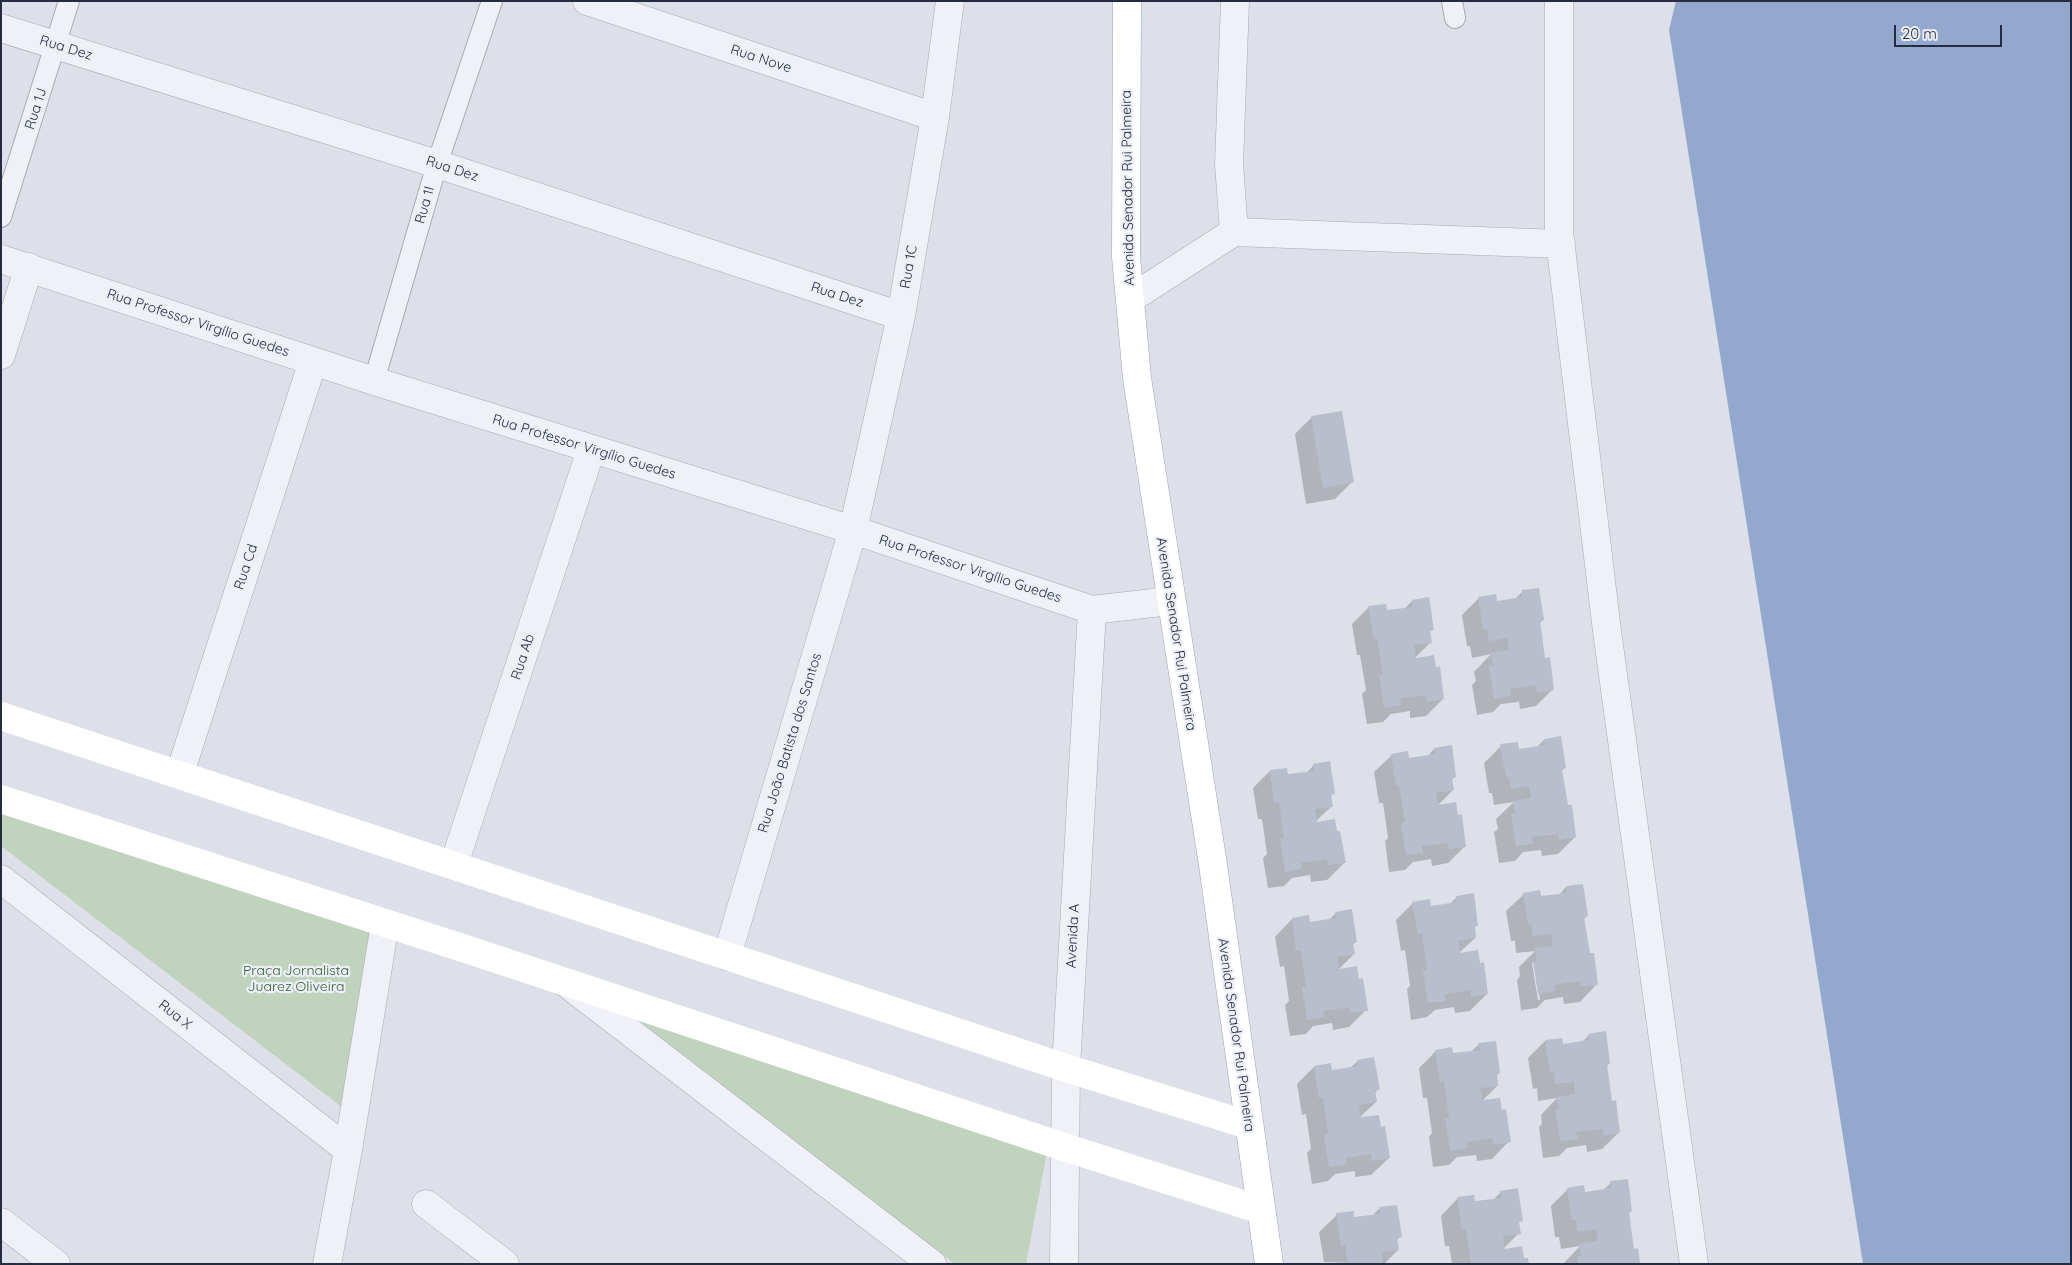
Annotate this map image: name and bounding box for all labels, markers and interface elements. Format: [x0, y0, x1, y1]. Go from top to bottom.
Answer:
scale bar [1897, 15, 2004, 47]
text: 20 m [1902, 24, 1937, 43]
street label: Rua Dez [38, 32, 94, 64]
street label: Rua Nove [728, 41, 794, 77]
street label: Rua 1J [21, 86, 51, 132]
street label: Avenida Senador Rui Palmeira [1118, 90, 1138, 286]
street label: Rua Dez [424, 153, 480, 185]
street label: Rua 1I [412, 184, 438, 226]
street label: Rua 1C [897, 244, 921, 290]
street label: Rua Dez [809, 279, 865, 311]
street label: Rua Professor Virgílio Guedes [105, 286, 291, 360]
street label: Rua Professor Virgílio Guedes [490, 411, 678, 483]
street label: Rua Professor Virgílio Guedes [877, 532, 1063, 606]
street label: Avenida Senador Rui Palmeira [1152, 536, 1200, 732]
street label: Rua Cd [231, 542, 261, 592]
street label: Rua Ab [508, 632, 538, 682]
street label: Rua João Batista dos Santos [755, 651, 825, 835]
street label: Avenida A [1063, 903, 1083, 969]
street label: Avenida Senador Rui Palmeira [1214, 937, 1258, 1133]
park label: Praça Jornalista Juarez Oliveira [243, 963, 349, 996]
street label: Rua X [155, 997, 195, 1033]

